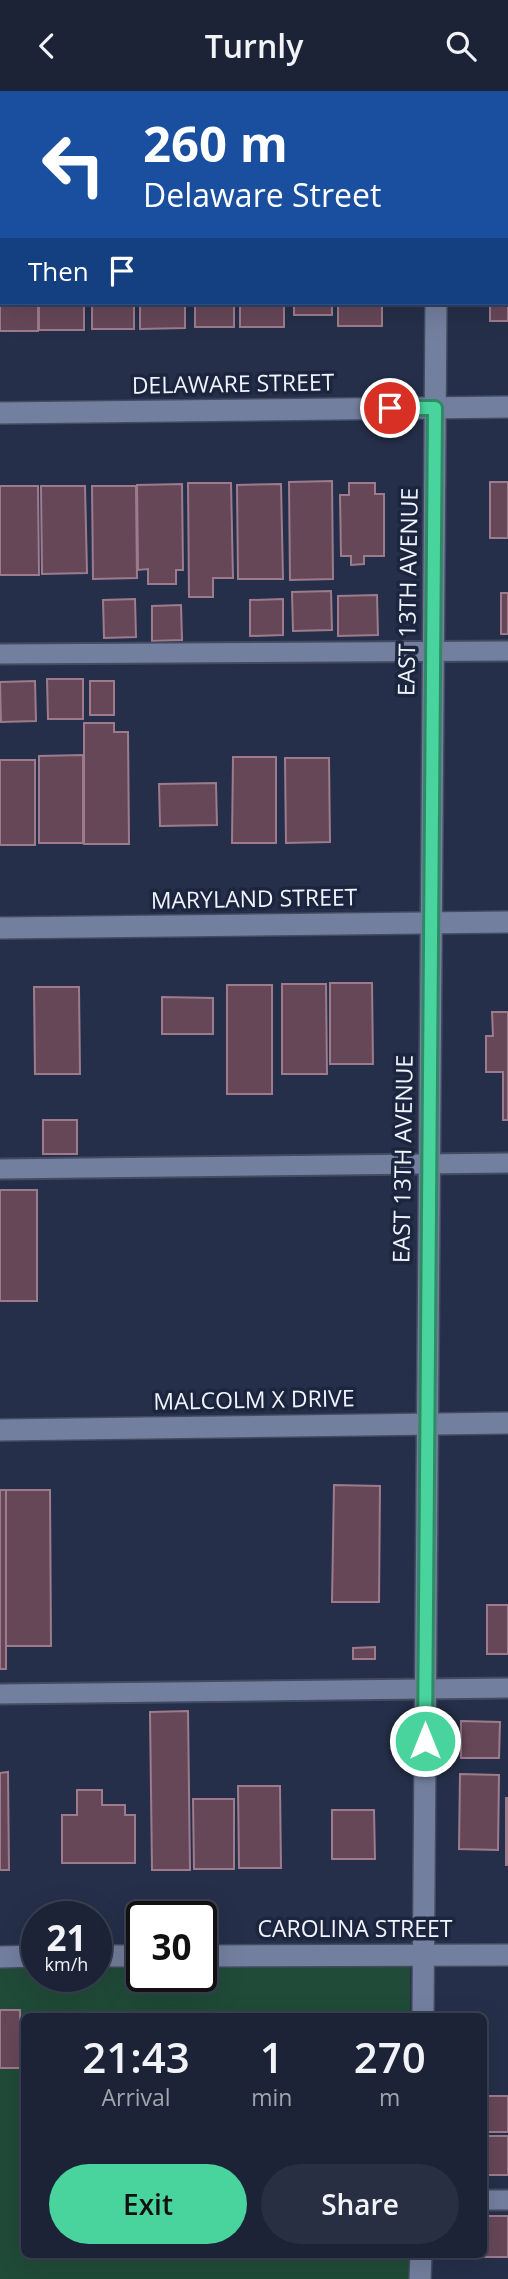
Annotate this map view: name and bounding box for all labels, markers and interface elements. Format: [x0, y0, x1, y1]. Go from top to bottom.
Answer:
text: Turnly [205, 24, 303, 67]
icon: back [28, 27, 66, 65]
icon: search [442, 27, 480, 65]
text: 260 m [143, 110, 288, 176]
icon: left [28, 119, 119, 210]
text: Delaware Street [143, 173, 381, 216]
icon: arrive [103, 252, 141, 290]
text: Then [28, 253, 89, 289]
street label: DELAWARE STREET [131, 365, 335, 401]
pin [360, 378, 420, 438]
icon: arrive [371, 389, 409, 427]
street label: EAST 13TH AVENUE [389, 488, 425, 696]
street label: MARYLAND STREET [150, 880, 358, 916]
street label: EAST 13TH AVENUE [384, 1055, 420, 1263]
street label: MALCOLM X DRIVE [153, 1381, 355, 1417]
position arrow [388, 1704, 462, 1778]
speed limit sign: 30 [126, 1901, 217, 1992]
street label: CAROLINA STREET [257, 1912, 453, 1944]
text: 21 [46, 1914, 87, 1961]
text: km/h [45, 1952, 88, 1976]
text: 21:43 [82, 2028, 190, 2085]
text: 1 [260, 2028, 284, 2085]
text: 270 [354, 2028, 426, 2085]
text: Arrival [101, 2081, 171, 2113]
text: min [251, 2081, 292, 2113]
text: m [379, 2081, 400, 2113]
button: Exit [49, 2164, 247, 2244]
button: Share [261, 2164, 459, 2244]

